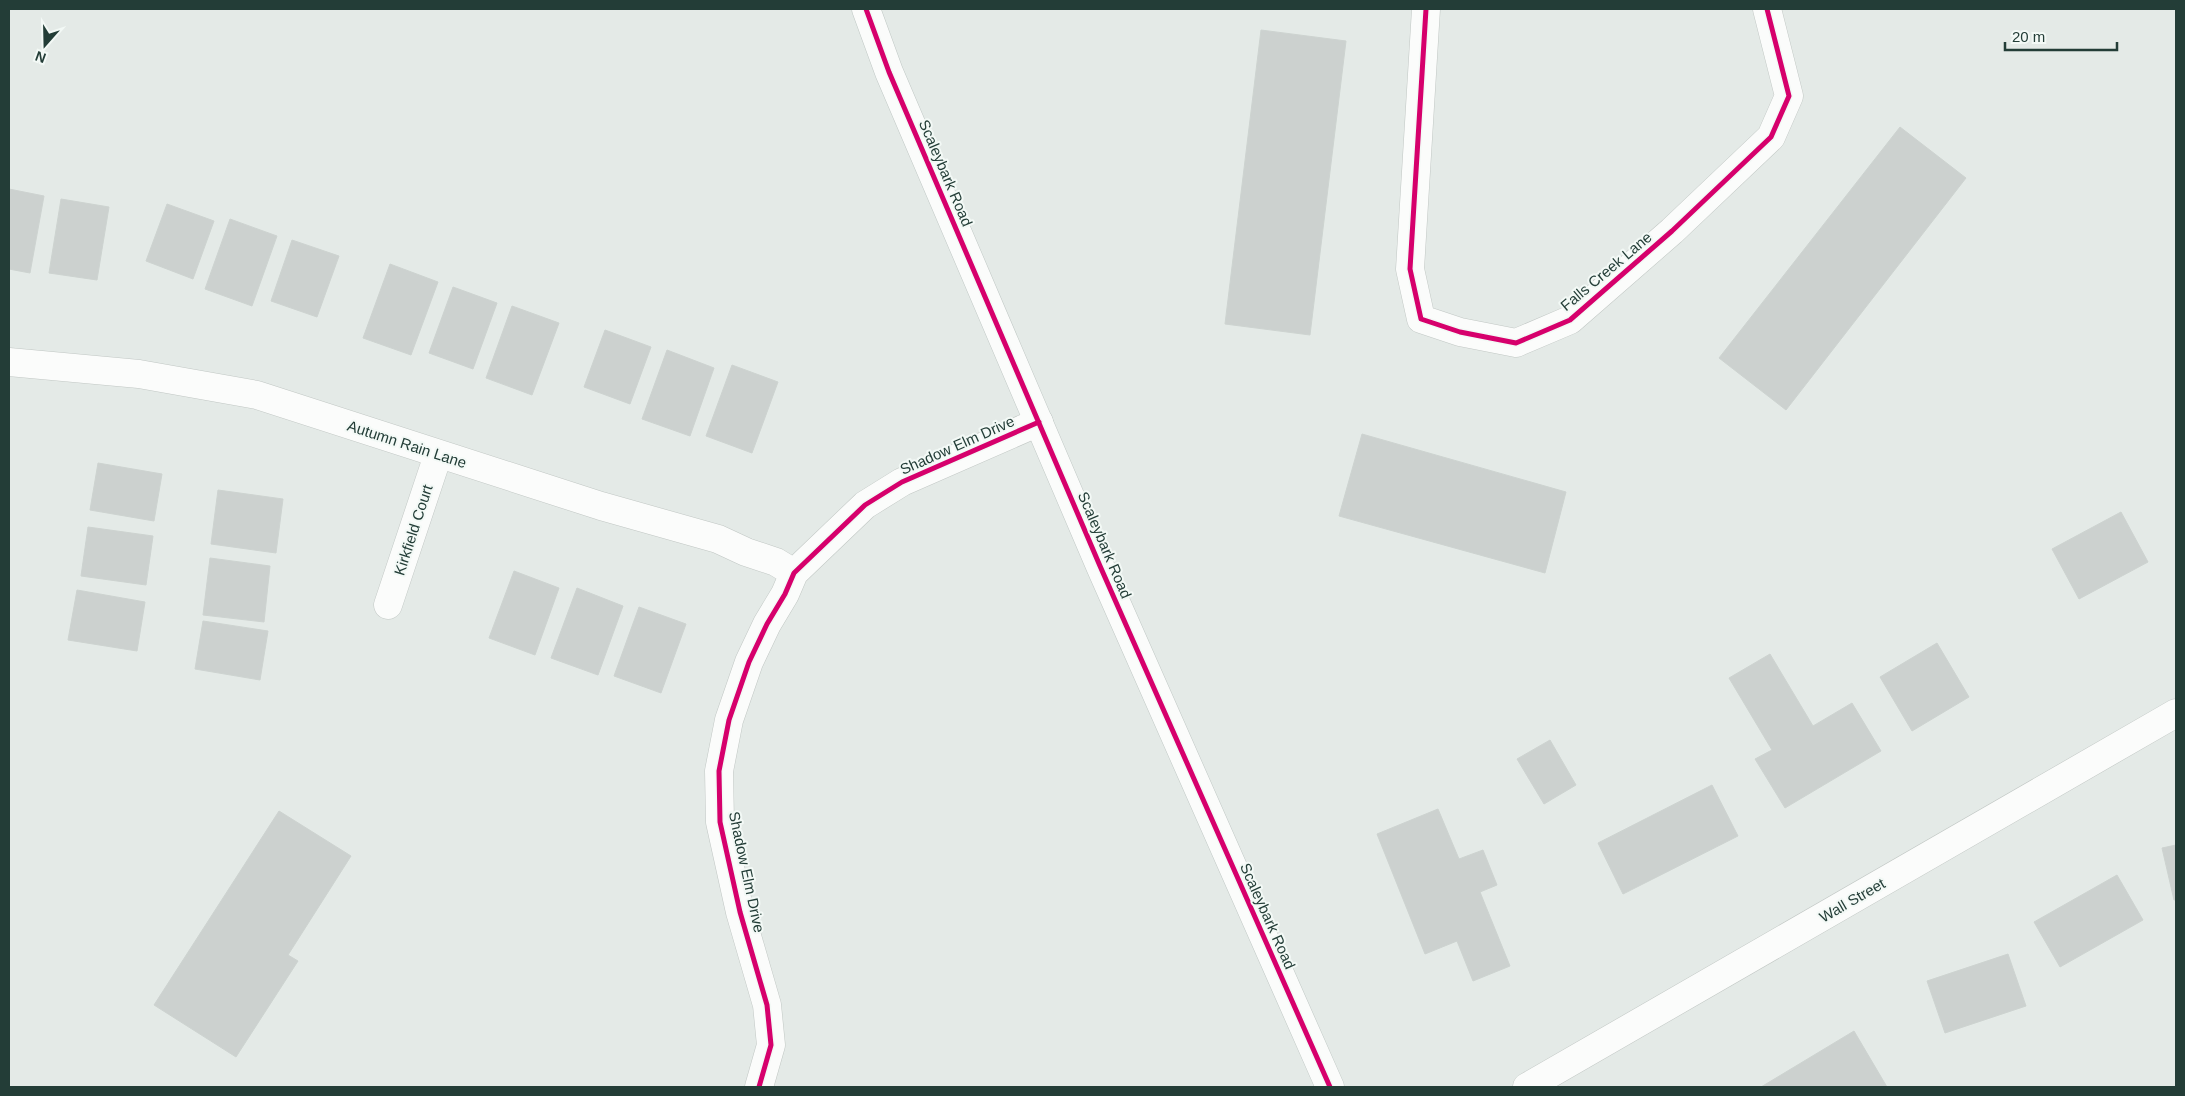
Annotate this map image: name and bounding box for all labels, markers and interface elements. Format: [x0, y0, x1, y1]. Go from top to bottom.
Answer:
north arrow [20, 20, 70, 70]
scale bar [2005, 20, 2118, 52]
text: 20 m [2012, 28, 2045, 45]
text: N [33, 48, 48, 66]
street label: Scaleybark Road [916, 117, 976, 229]
street label: Falls Creek Lane [1557, 228, 1655, 314]
street label: Shadow Elm Drive [897, 412, 1017, 478]
street label: Autumn Rain Lane [345, 417, 469, 471]
street label: Kirkfield Court [390, 482, 436, 577]
street label: Scaleybark Road [1075, 489, 1135, 601]
street label: Shadow Elm Drive [726, 810, 768, 934]
street label: Scaleybark Road [1237, 860, 1299, 972]
street label: Wall Street [1816, 874, 1888, 926]

